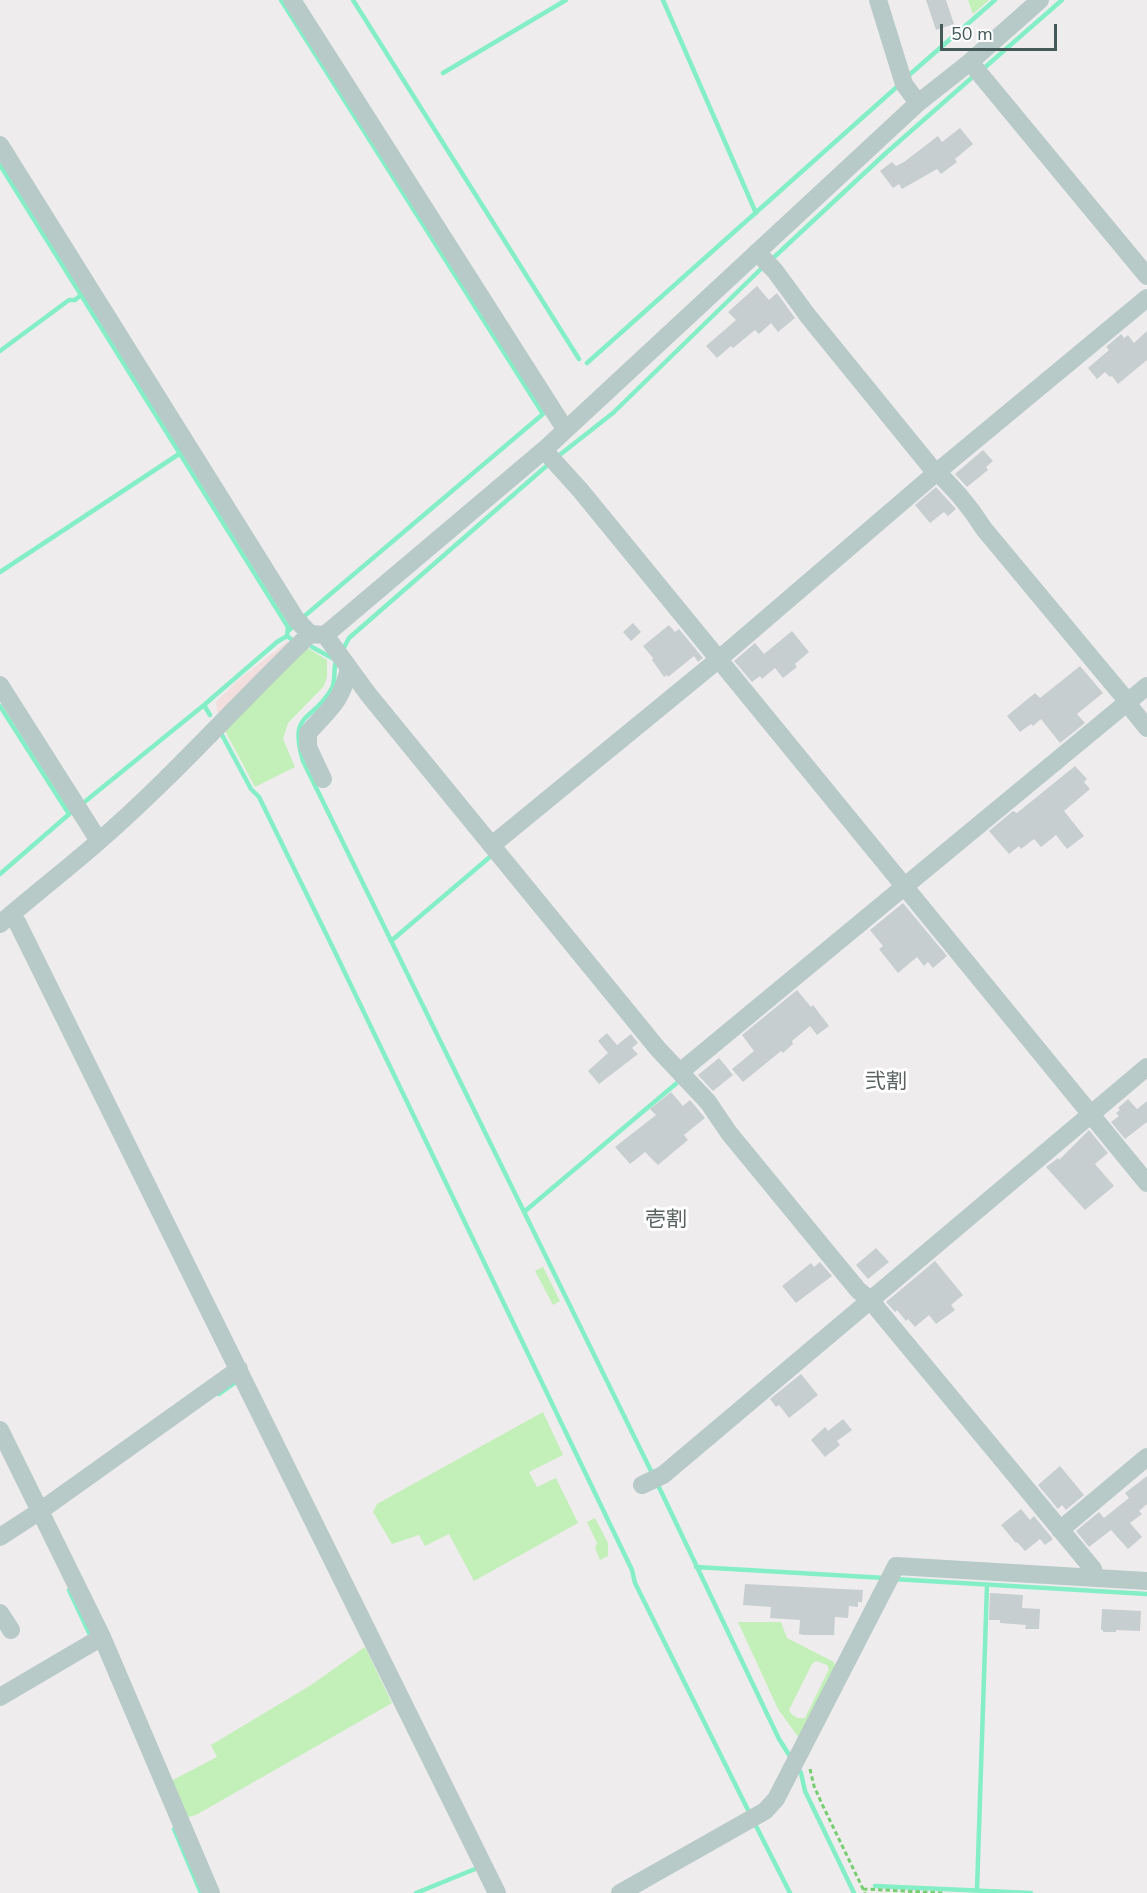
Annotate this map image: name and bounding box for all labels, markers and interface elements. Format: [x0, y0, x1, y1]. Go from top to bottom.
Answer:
scale bar [943, 12, 1060, 50]
text: 50 m [951, 22, 993, 46]
district label: 弐割 [865, 1070, 907, 1096]
district label: 壱割 [645, 1208, 687, 1234]

